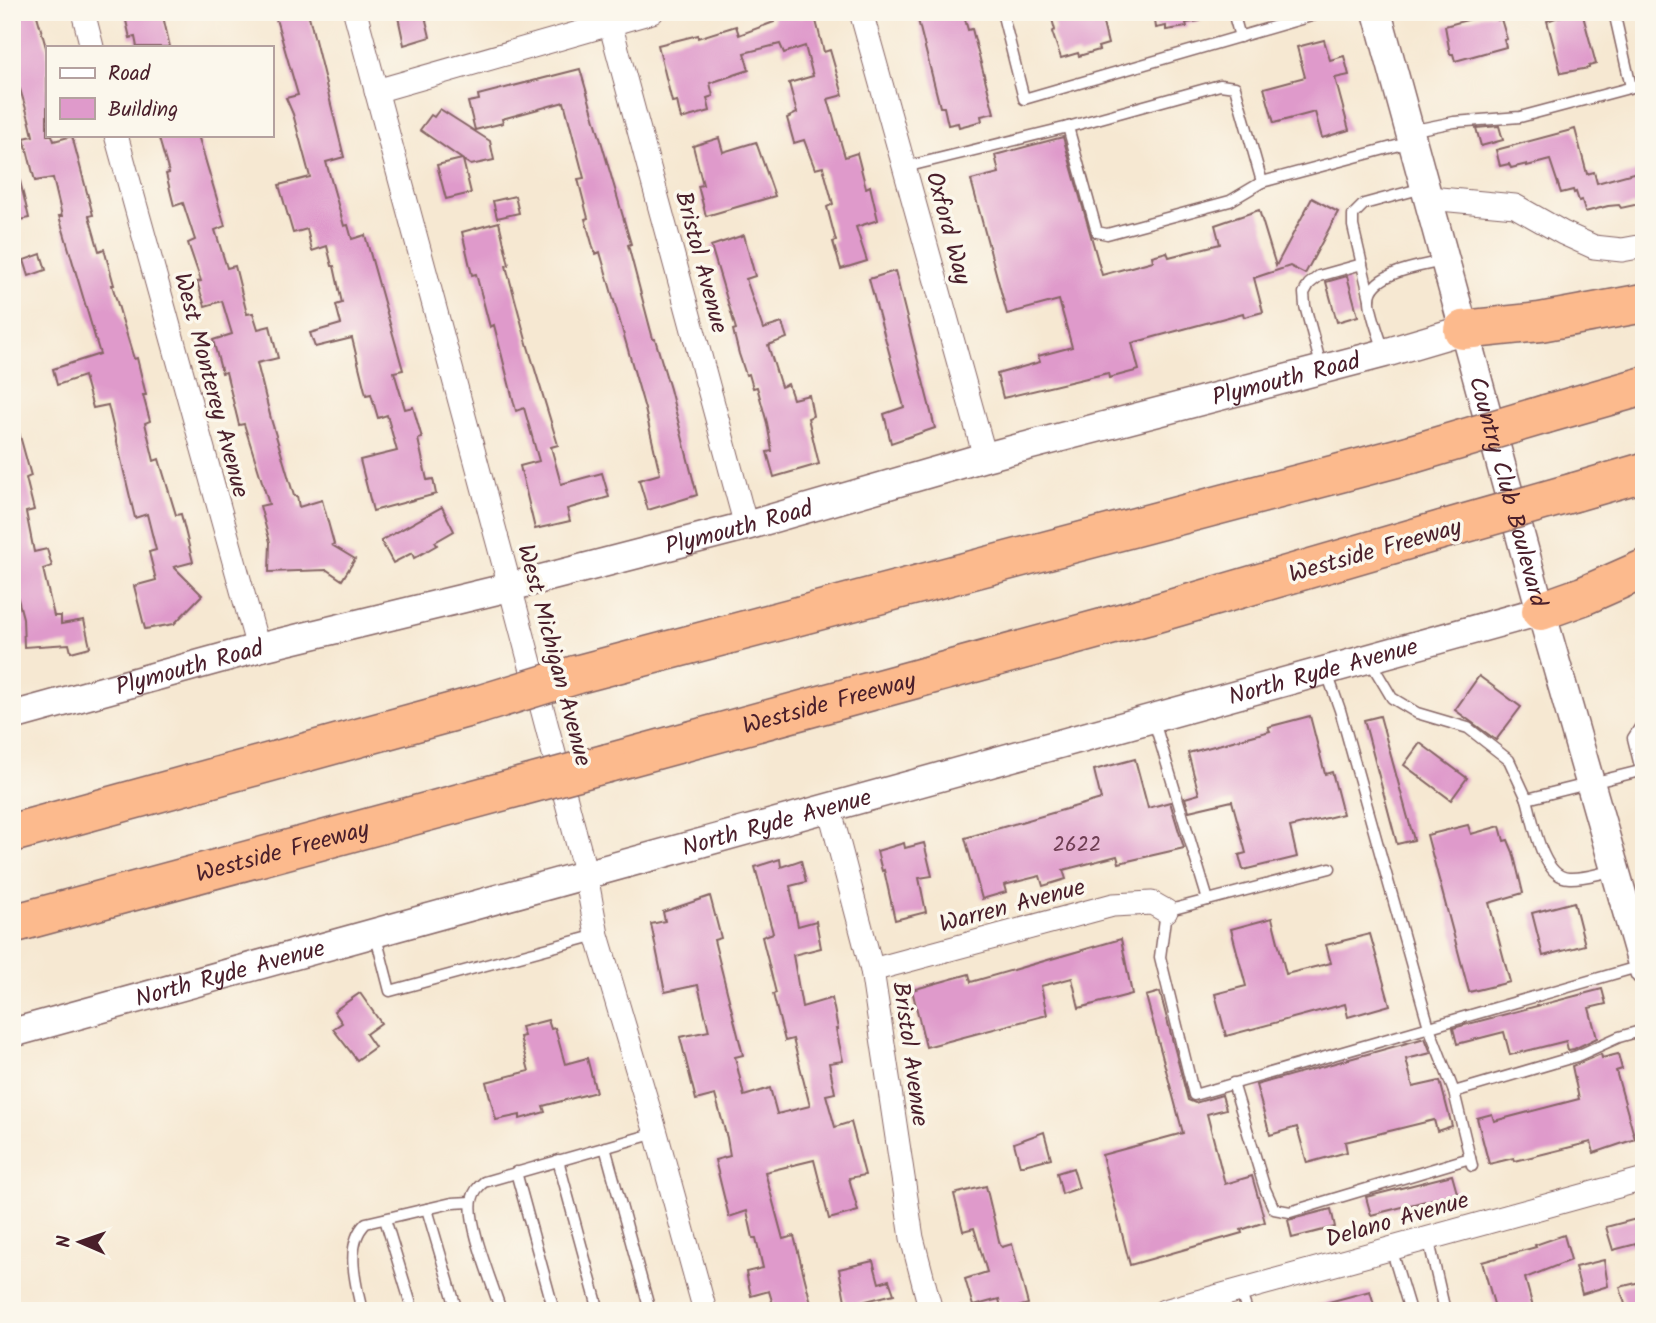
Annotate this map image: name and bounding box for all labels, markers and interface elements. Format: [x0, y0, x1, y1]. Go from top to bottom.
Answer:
legend [46, 46, 273, 136]
text: Road [108, 58, 151, 91]
text: Building [108, 94, 178, 127]
street label: Oxford Way [914, 167, 982, 290]
street label: Bristol Avenue [663, 187, 738, 338]
street label: West Monterey Avenue [162, 268, 259, 503]
street label: Plymouth Road [1208, 342, 1366, 418]
street label: Country Club Boulevard [1457, 372, 1557, 612]
street label: Plymouth Road [661, 489, 819, 567]
street label: Westside Freeway [1284, 508, 1467, 595]
street label: West Michigan Avenue [505, 540, 602, 771]
street label: North Ryde Avenue [1224, 628, 1423, 717]
street label: Plymouth Road [111, 629, 269, 707]
street label: Westside Freeway [738, 662, 921, 746]
street label: North Ryde Avenue [678, 779, 876, 868]
street label: Westside Freeway [192, 810, 375, 894]
house number: 2622 [1053, 829, 1101, 862]
street label: Warren Avenue [935, 868, 1090, 945]
street label: North Ryde Avenue [131, 929, 330, 1019]
street label: Bristol Avenue [880, 979, 939, 1129]
street label: Delano Avenue [1321, 1181, 1474, 1259]
north arrow [46, 1208, 116, 1278]
text: N [50, 1235, 80, 1248]

